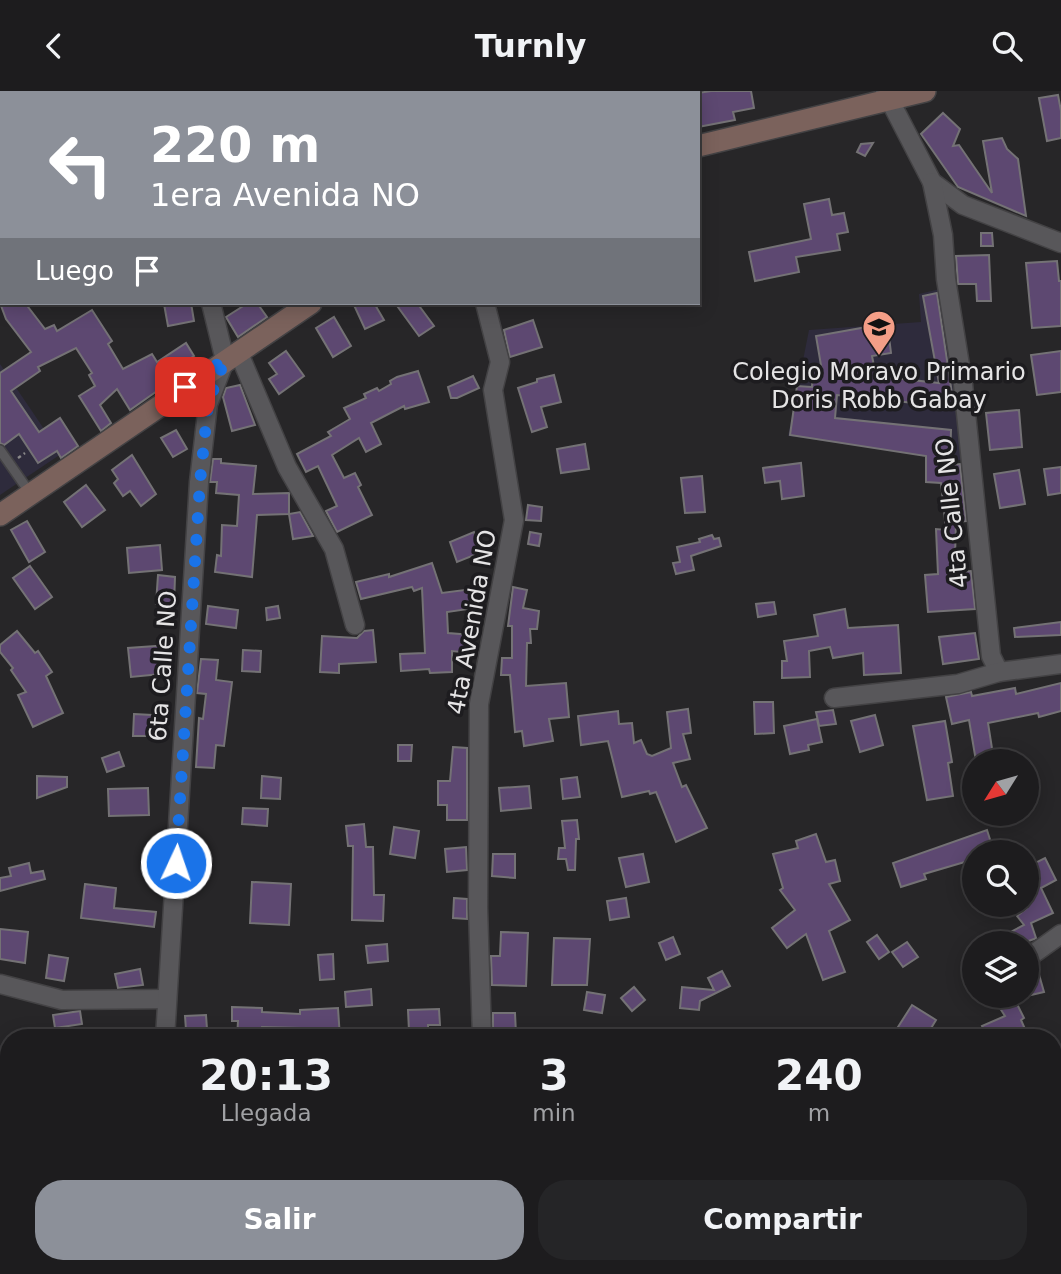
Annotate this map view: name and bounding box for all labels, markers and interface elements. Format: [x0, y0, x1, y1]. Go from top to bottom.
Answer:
icon: back [35, 27, 73, 65]
text: Turnly [475, 27, 586, 65]
icon: search [988, 27, 1026, 65]
text: 220 m [150, 117, 320, 174]
icon: left [35, 119, 126, 210]
text: 1era Avenida NO [150, 176, 420, 214]
icon: arrive [128, 252, 166, 290]
text: Luego [35, 256, 114, 286]
school or university icon: Colegio Moravo Primario Doris Robb Gabay [860, 308, 898, 357]
pin [155, 357, 215, 417]
place label: Colegio Moravo Primario Doris Robb Gabay [732, 358, 1026, 414]
icon: arrive [166, 368, 204, 406]
street label: 4ta Calle NO [930, 436, 974, 590]
street label: 4ta Avenida NO [442, 527, 502, 717]
street label: 6ta Calle NO [144, 590, 182, 742]
north arrow [962, 749, 1040, 826]
map controls [962, 749, 1039, 1008]
position arrow [139, 826, 213, 900]
button: search [962, 840, 1039, 917]
button: layers [962, 931, 1039, 1008]
text: 20:13 [199, 1051, 333, 1100]
text: 3 [539, 1051, 569, 1100]
text: 240 [775, 1051, 863, 1100]
text: Llegada [221, 1100, 312, 1126]
text: min [532, 1100, 576, 1126]
text: m [808, 1100, 830, 1126]
button: Salir [35, 1180, 524, 1260]
button: Compartir [538, 1180, 1027, 1260]

